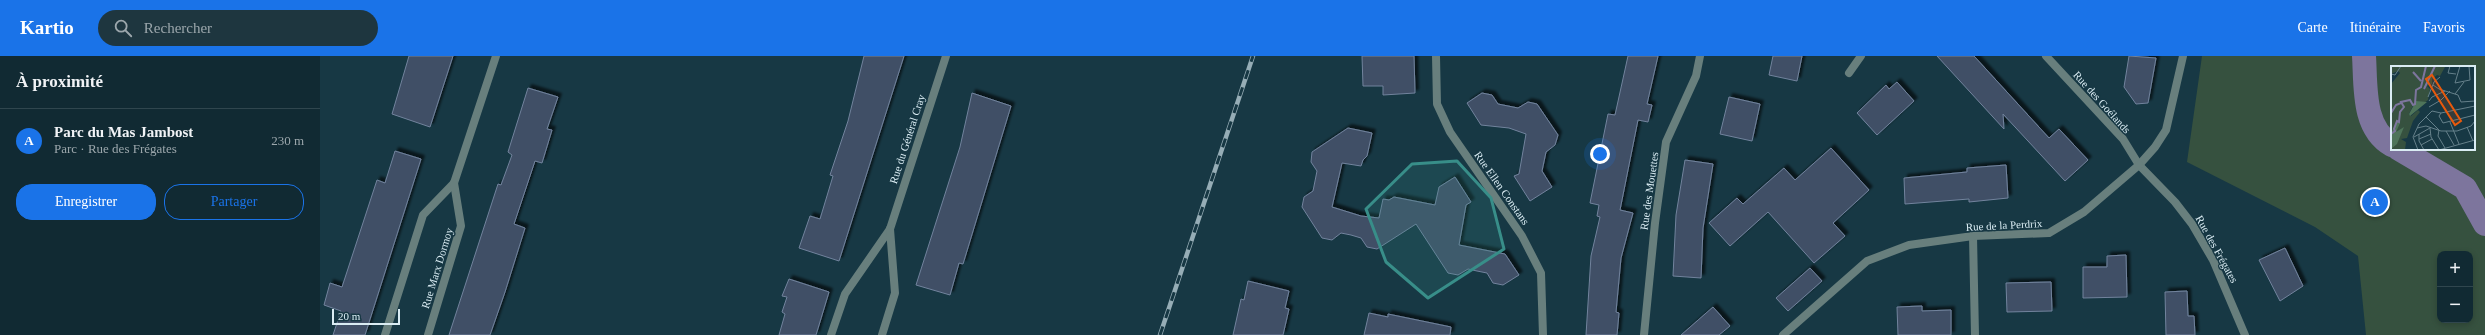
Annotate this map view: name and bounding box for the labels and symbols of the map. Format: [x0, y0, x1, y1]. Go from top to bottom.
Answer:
inset map [2391, 66, 2475, 150]
street label: Rue des Goélands [2071, 68, 2133, 136]
street label: Rue du Général Cray [887, 92, 927, 185]
your location [1590, 144, 1610, 164]
street label: Rue Ellen Constans [1472, 149, 1532, 227]
street label: Rue des Mouettes [1638, 151, 1660, 231]
pin: A [2362, 187, 2388, 217]
street label: Rue des Frégates [2194, 213, 2240, 285]
street label: Rue de la Perdrix [1965, 217, 2043, 233]
street label: Rue Marx Dormoy [419, 226, 455, 310]
scale bar [332, 307, 400, 326]

